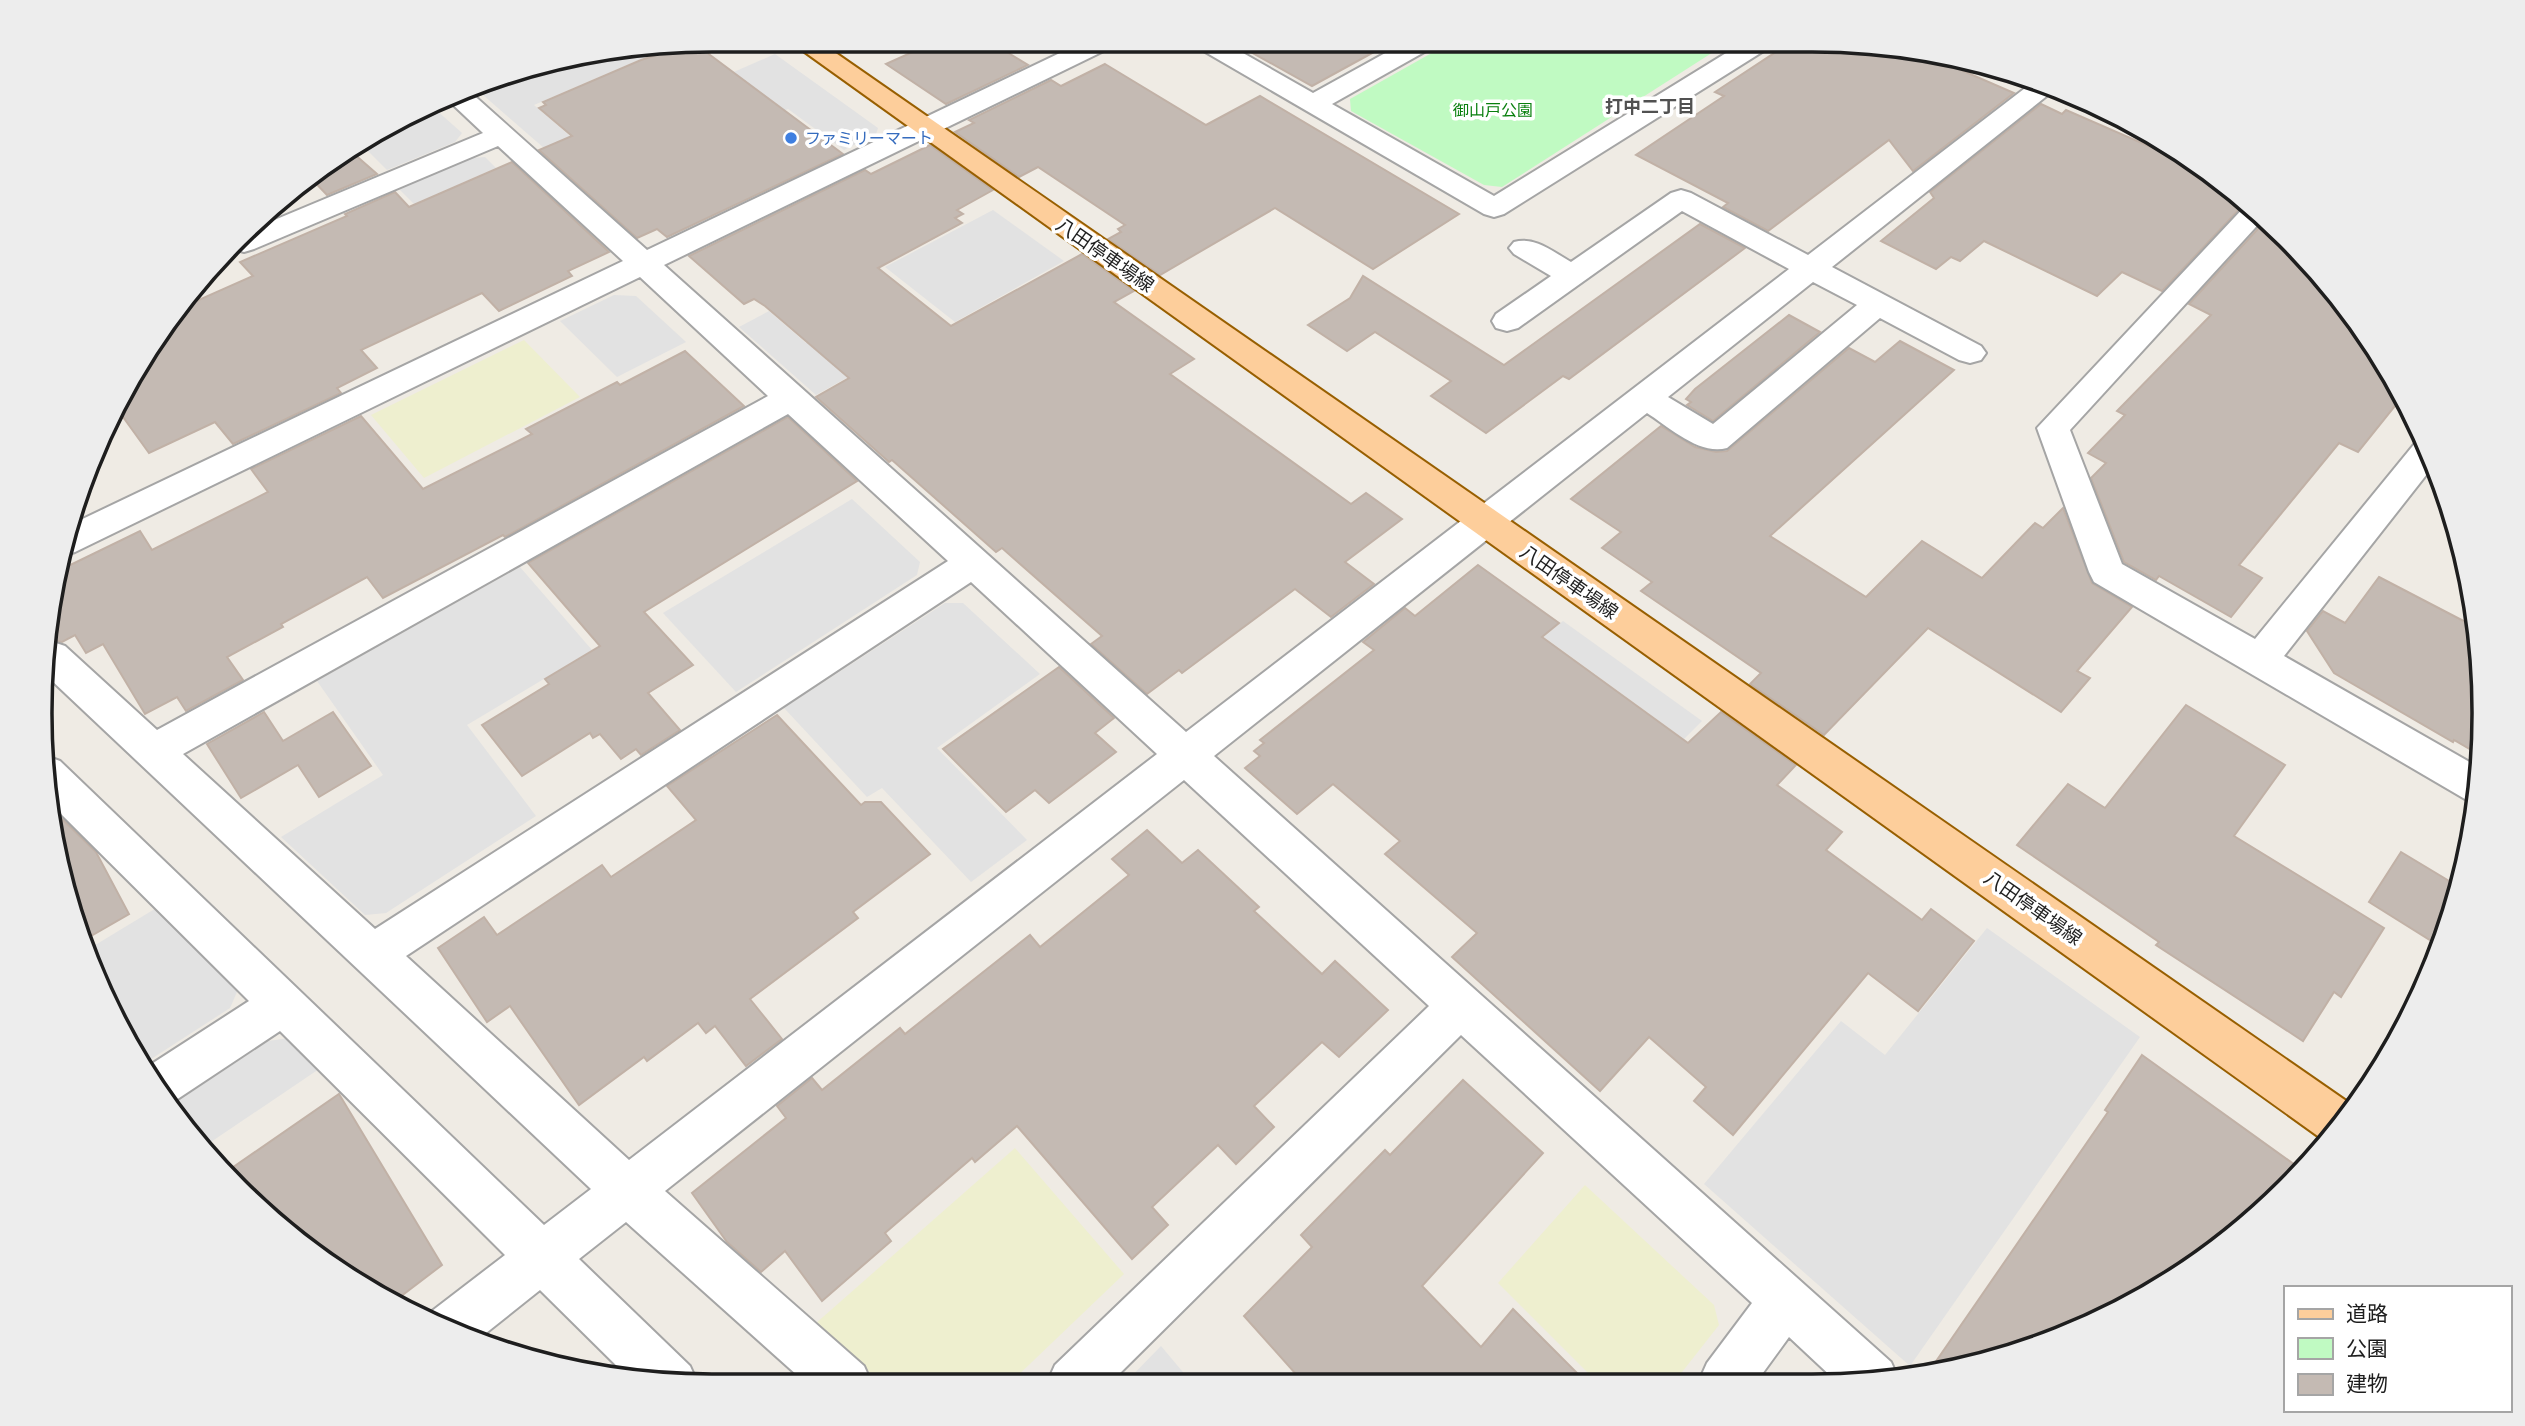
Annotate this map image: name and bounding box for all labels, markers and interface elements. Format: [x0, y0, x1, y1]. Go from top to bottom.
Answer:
district label: 打中二丁目 [1605, 95, 1695, 118]
park label: 御山戸公園 [1453, 100, 1533, 121]
place label: ファミリーマート [805, 128, 933, 149]
marker: ファミリーマート [783, 130, 799, 146]
street label: 八田停車場線 [1051, 212, 1159, 298]
street label: 八田停車場線 [1515, 539, 1623, 625]
street label: 八田停車場線 [1979, 865, 2087, 951]
legend [2284, 1286, 2511, 1412]
text: 道路 [2346, 1300, 2388, 1327]
text: 公園 [2346, 1335, 2388, 1362]
text: 建物 [2346, 1370, 2388, 1397]

